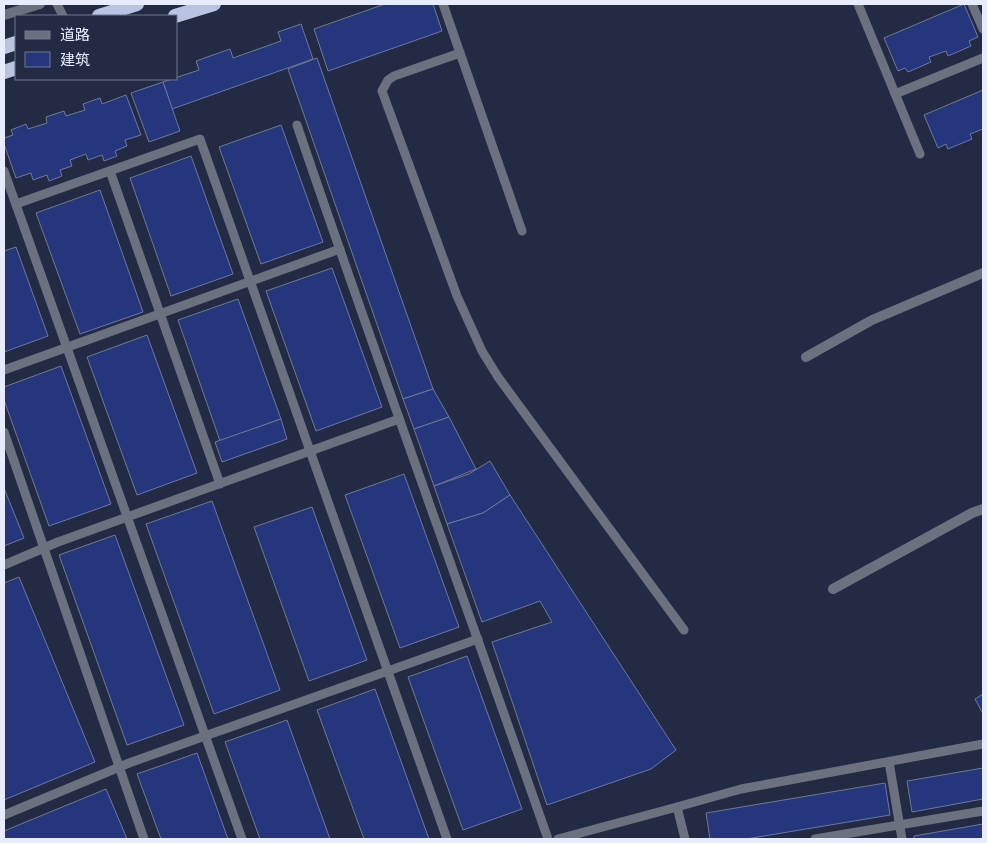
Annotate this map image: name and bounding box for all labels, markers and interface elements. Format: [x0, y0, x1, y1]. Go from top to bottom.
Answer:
legend [15, 15, 178, 80]
text: 道路 [60, 26, 90, 43]
text: 建筑 [60, 51, 90, 68]

